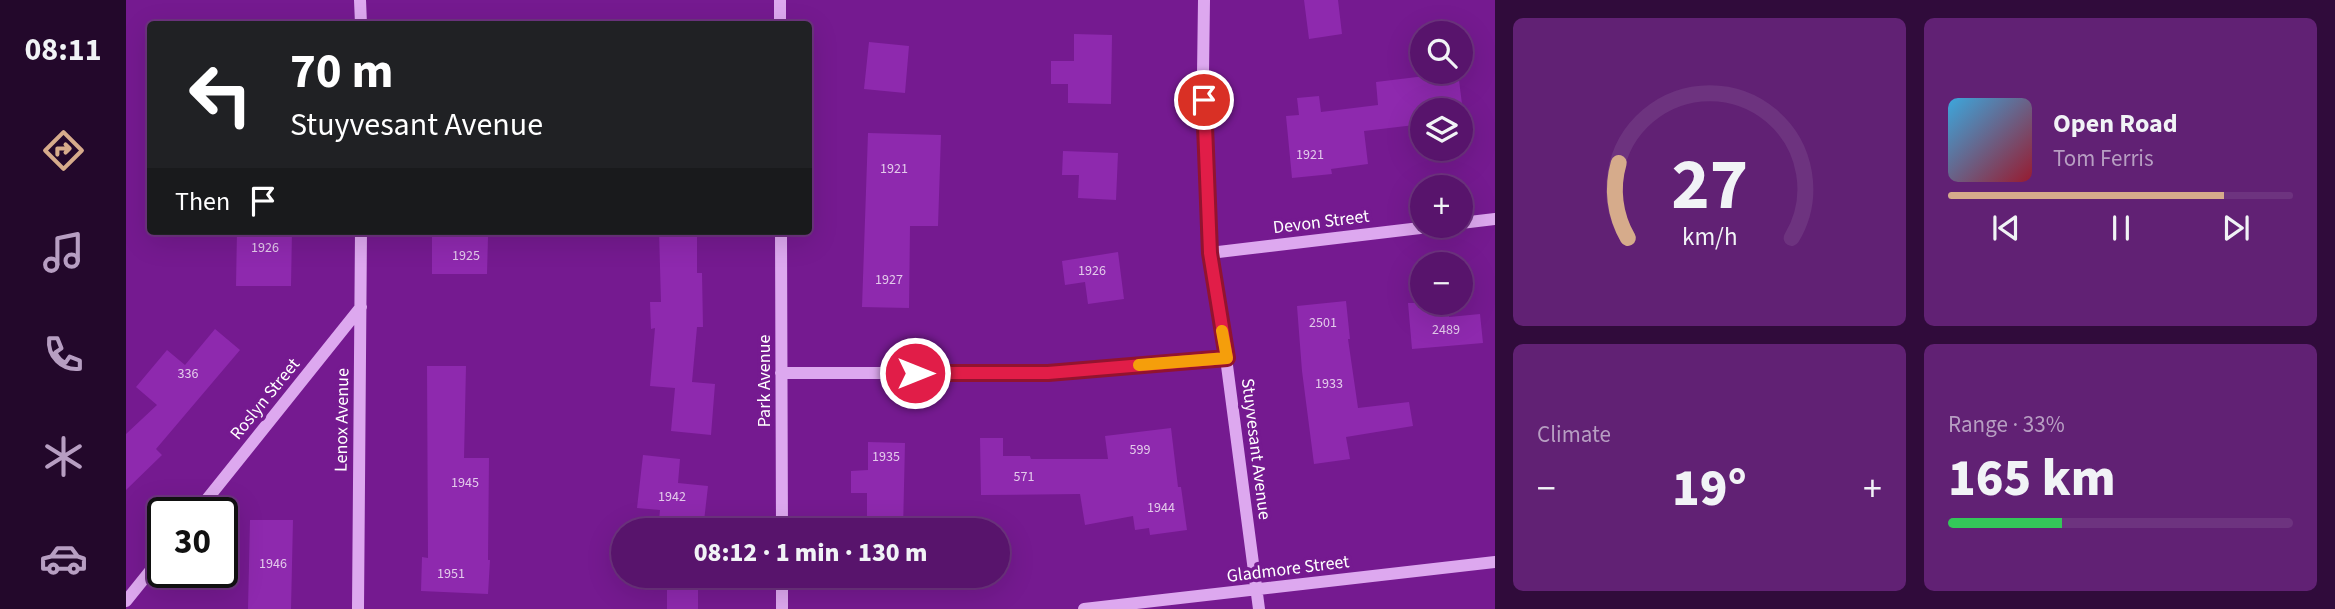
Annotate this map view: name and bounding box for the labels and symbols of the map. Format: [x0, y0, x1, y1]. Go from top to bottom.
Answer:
pin [1174, 70, 1234, 130]
house number: 1921 [1296, 145, 1324, 165]
house number: 1921 [880, 159, 908, 179]
street label: Devon Street [1271, 204, 1371, 240]
house number: 1926 [251, 238, 279, 258]
house number: 1925 [452, 246, 480, 266]
house number: 1926 [1078, 261, 1106, 281]
house number: 1927 [875, 270, 903, 290]
house number: 2501 [1309, 313, 1337, 333]
house number: 2489 [1432, 320, 1460, 340]
street label: Park Avenue [752, 335, 777, 427]
position arrow [878, 336, 952, 410]
street label: Roslyn Street [224, 353, 306, 445]
house number: 336 [178, 364, 198, 384]
street label: Lenox Avenue [329, 368, 355, 472]
house number: 1933 [1315, 374, 1343, 394]
street label: Stuyvesant Avenue [1235, 377, 1277, 521]
house number: 599 [1130, 440, 1150, 460]
house number: 1935 [872, 447, 900, 467]
house number: 571 [1014, 467, 1034, 487]
house number: 1945 [451, 473, 479, 493]
house number: 1942 [658, 487, 686, 507]
speed limit sign: 30 [147, 497, 238, 588]
house number: 1944 [1147, 498, 1175, 518]
street label: Gladmore Street [1225, 549, 1351, 589]
house number: 1946 [259, 554, 287, 574]
house number: 1951 [437, 564, 465, 584]

